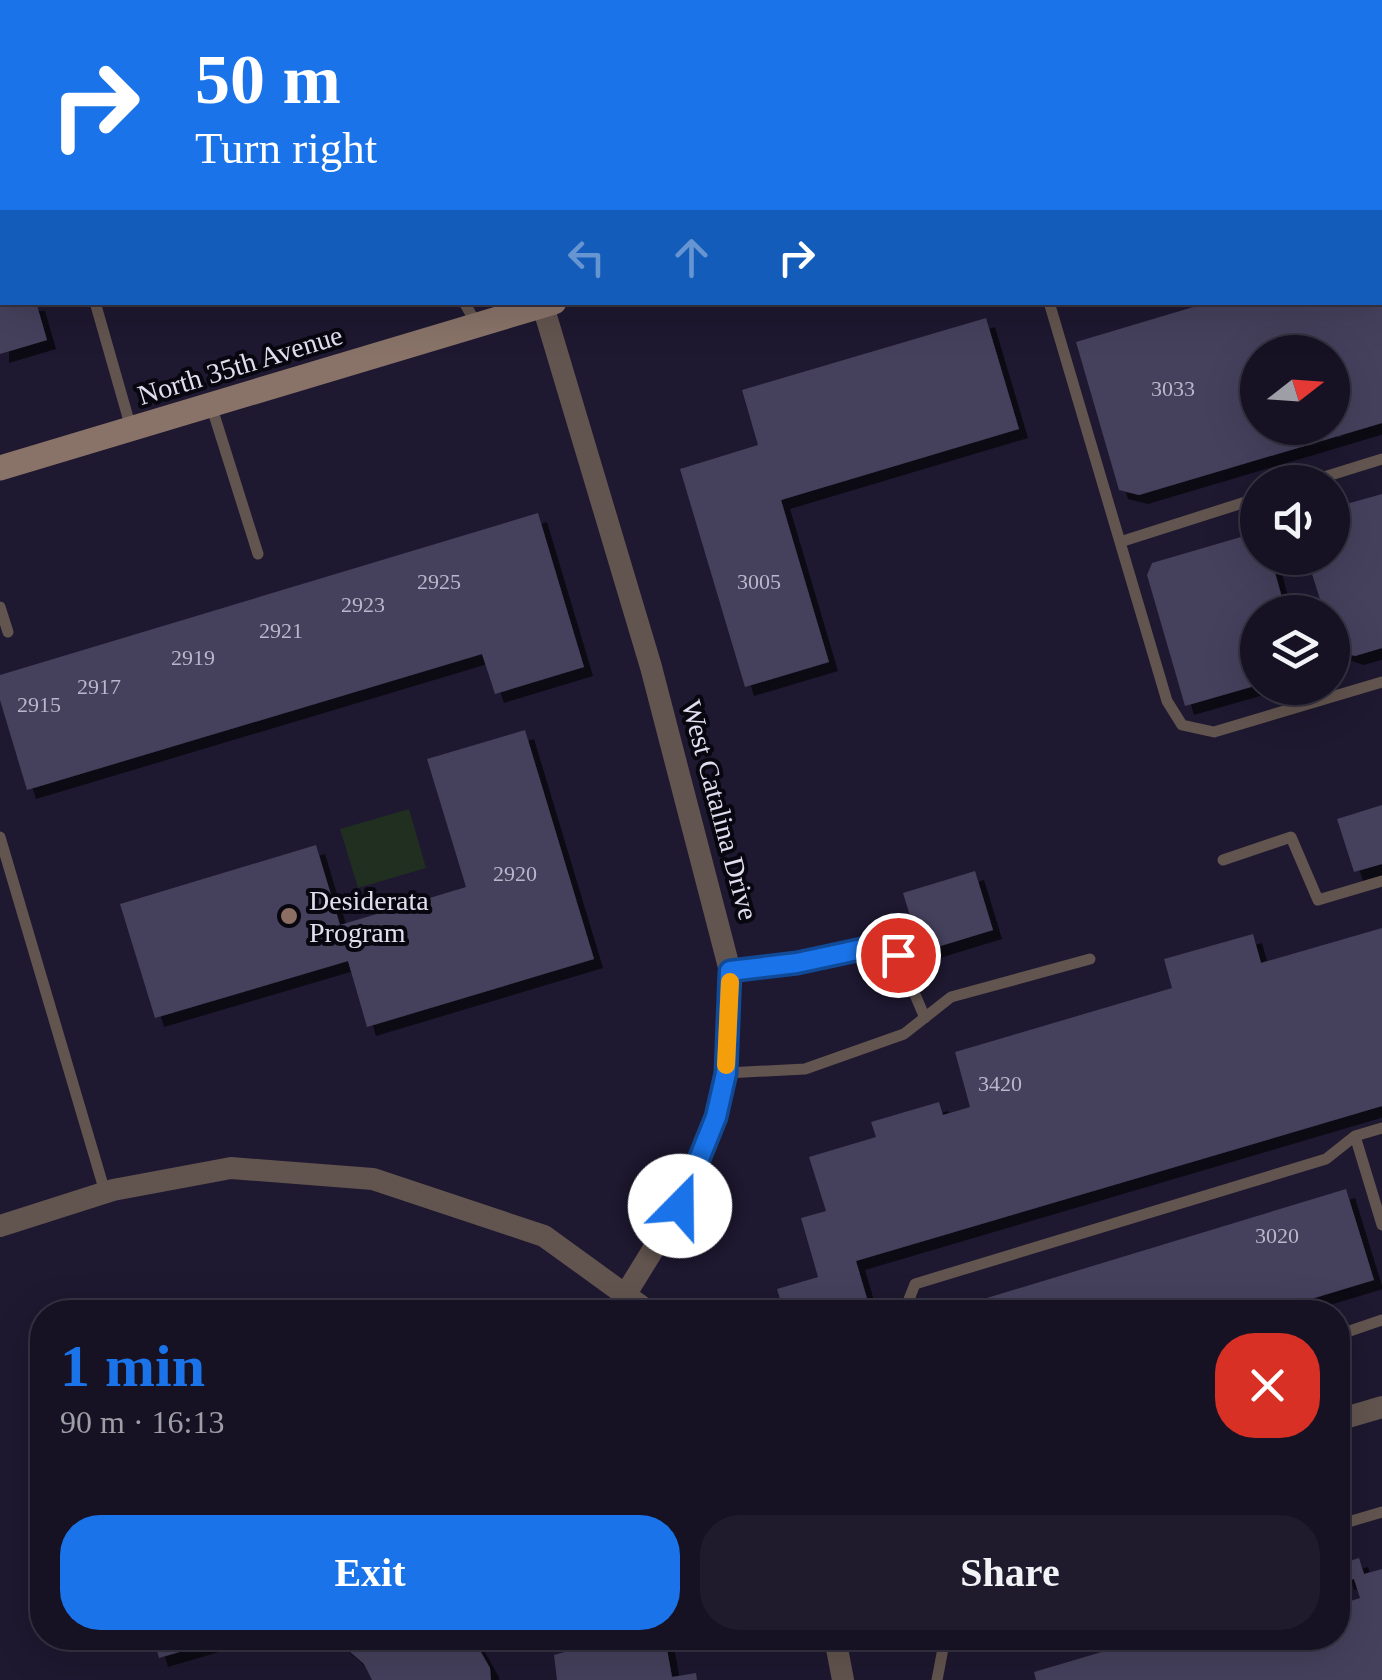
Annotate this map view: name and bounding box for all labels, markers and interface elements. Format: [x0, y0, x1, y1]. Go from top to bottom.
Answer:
icon: right [30, 40, 160, 170]
text: 50 m [195, 41, 341, 118]
text: Turn right [195, 123, 377, 173]
icon: left [559, 230, 614, 285]
icon: ahead [664, 230, 719, 285]
icon: right [769, 230, 824, 285]
street label: North 35th Avenue [134, 319, 346, 411]
north arrow [1240, 335, 1350, 445]
map controls [1240, 335, 1350, 705]
house number: 3033 [1151, 376, 1195, 401]
button: sound [1240, 465, 1350, 575]
house number: 2925 [417, 569, 461, 594]
house number: 3005 [737, 569, 781, 594]
house number: 2923 [341, 592, 385, 617]
button: layers [1240, 595, 1350, 705]
house number: 2921 [259, 618, 303, 643]
house number: 2919 [171, 645, 215, 670]
house number: 2917 [77, 674, 121, 699]
house number: 2915 [17, 692, 61, 717]
street label: West Catalina Drive [676, 697, 764, 923]
house number: 2920 [493, 861, 537, 886]
place label: Desiderata Program [309, 885, 429, 948]
marker: Desiderata Program [278, 905, 300, 927]
pin [856, 913, 941, 998]
icon: arrive [871, 928, 926, 983]
house number: 3420 [978, 1071, 1022, 1096]
position arrow [628, 1154, 732, 1258]
house number: 3020 [1255, 1223, 1299, 1248]
text: 1 min [60, 1333, 205, 1399]
button: close [1215, 1333, 1320, 1438]
text: 90 m · 16:13 [60, 1404, 224, 1440]
button: Exit [60, 1515, 680, 1630]
button: Share [700, 1515, 1320, 1630]

